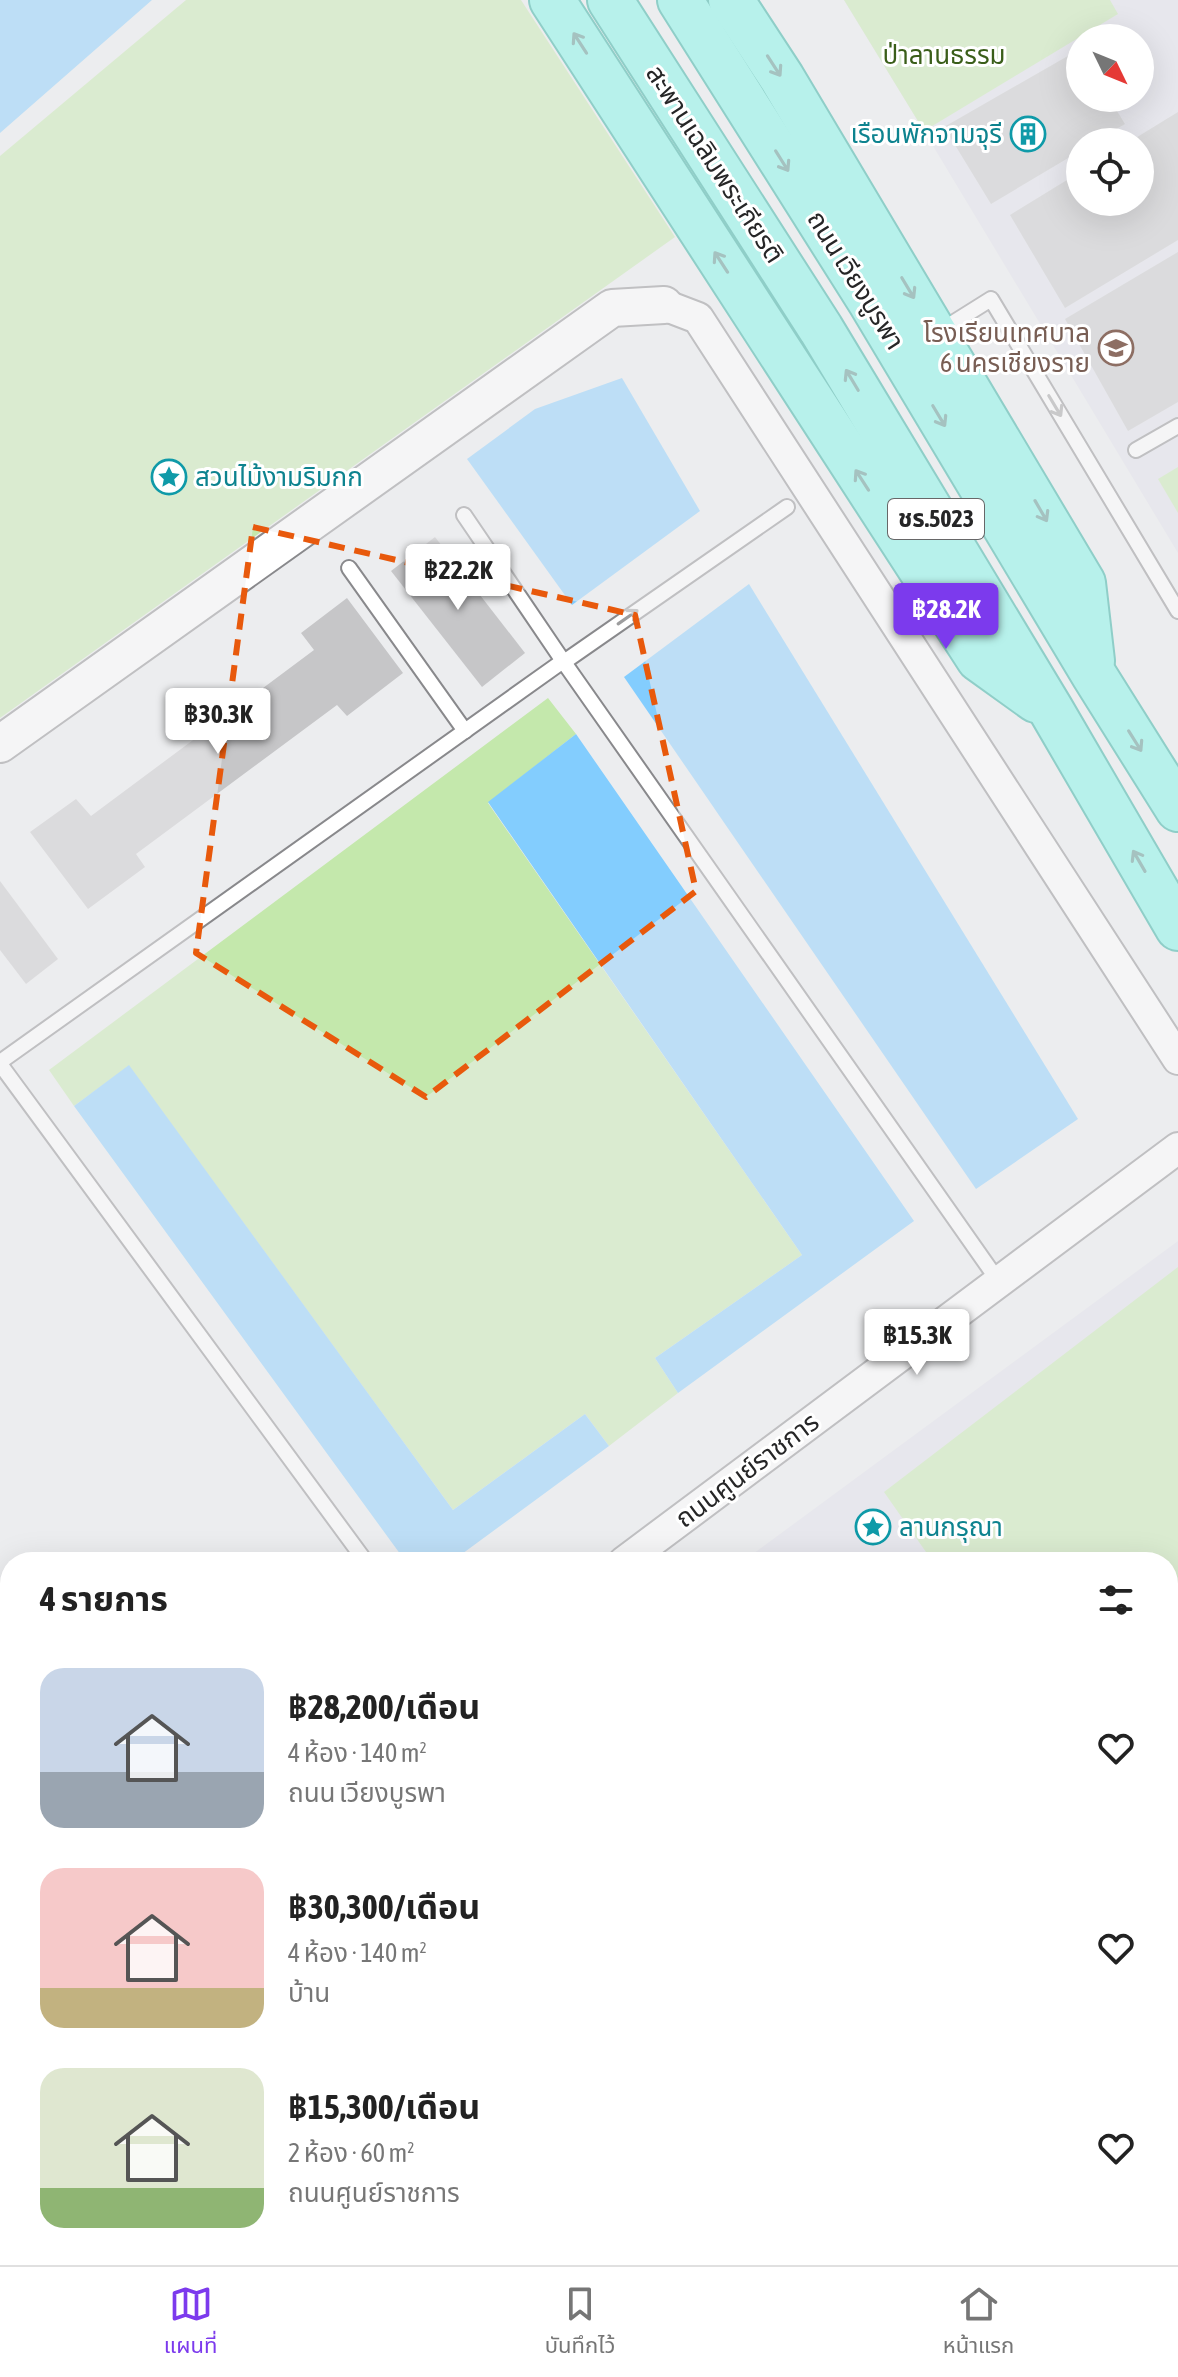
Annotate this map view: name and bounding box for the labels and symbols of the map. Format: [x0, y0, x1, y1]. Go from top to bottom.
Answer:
north arrow [1066, 24, 1154, 112]
one-way arrow [572, 32, 588, 55]
park label: ป่าลานธรรม [882, 40, 1006, 70]
one-way arrow [765, 54, 782, 76]
street label: สะพานเฉลิมพระเกียรติ [640, 60, 790, 268]
building icon: เรือนพักจามจุรี [1009, 115, 1047, 153]
place label: เรือนพักจามจุรี [850, 119, 1002, 150]
one-way arrow [774, 149, 790, 172]
street label: ถนน เวียงบูรพา [801, 205, 911, 355]
one-way arrow [713, 251, 730, 273]
one-way arrow [901, 276, 917, 299]
place label: โรงเรียนเทศบาล 6 นครเชียงราย [923, 318, 1090, 378]
school or university icon: โรงเรียนเทศบาล 6 นครเชียงราย [1097, 329, 1135, 367]
one-way arrow [843, 369, 859, 392]
one-way arrow [1047, 394, 1063, 417]
one-way arrow [931, 404, 947, 427]
place icon: สวนไม้งามริมกก [150, 458, 188, 496]
place label: สวนไม้งามริมกก [195, 462, 363, 492]
one-way arrow [854, 469, 870, 492]
road number: ชร.5023 [888, 499, 984, 539]
one-way arrow [1034, 499, 1049, 523]
pin: ฿22.2K [393, 544, 523, 612]
pin: ฿28.2K [881, 583, 1011, 651]
one-way arrow [617, 609, 639, 625]
pin: ฿30.3K [153, 688, 283, 756]
one-way arrow [1128, 729, 1144, 752]
one-way arrow [1131, 850, 1147, 873]
pin: ฿15.3K [852, 1309, 982, 1377]
street label: ถนนศูนย์ราชการ [669, 1406, 825, 1534]
place icon: ลานกรุณา [854, 1508, 892, 1546]
place label: ลานกรุณา [899, 1512, 1003, 1543]

